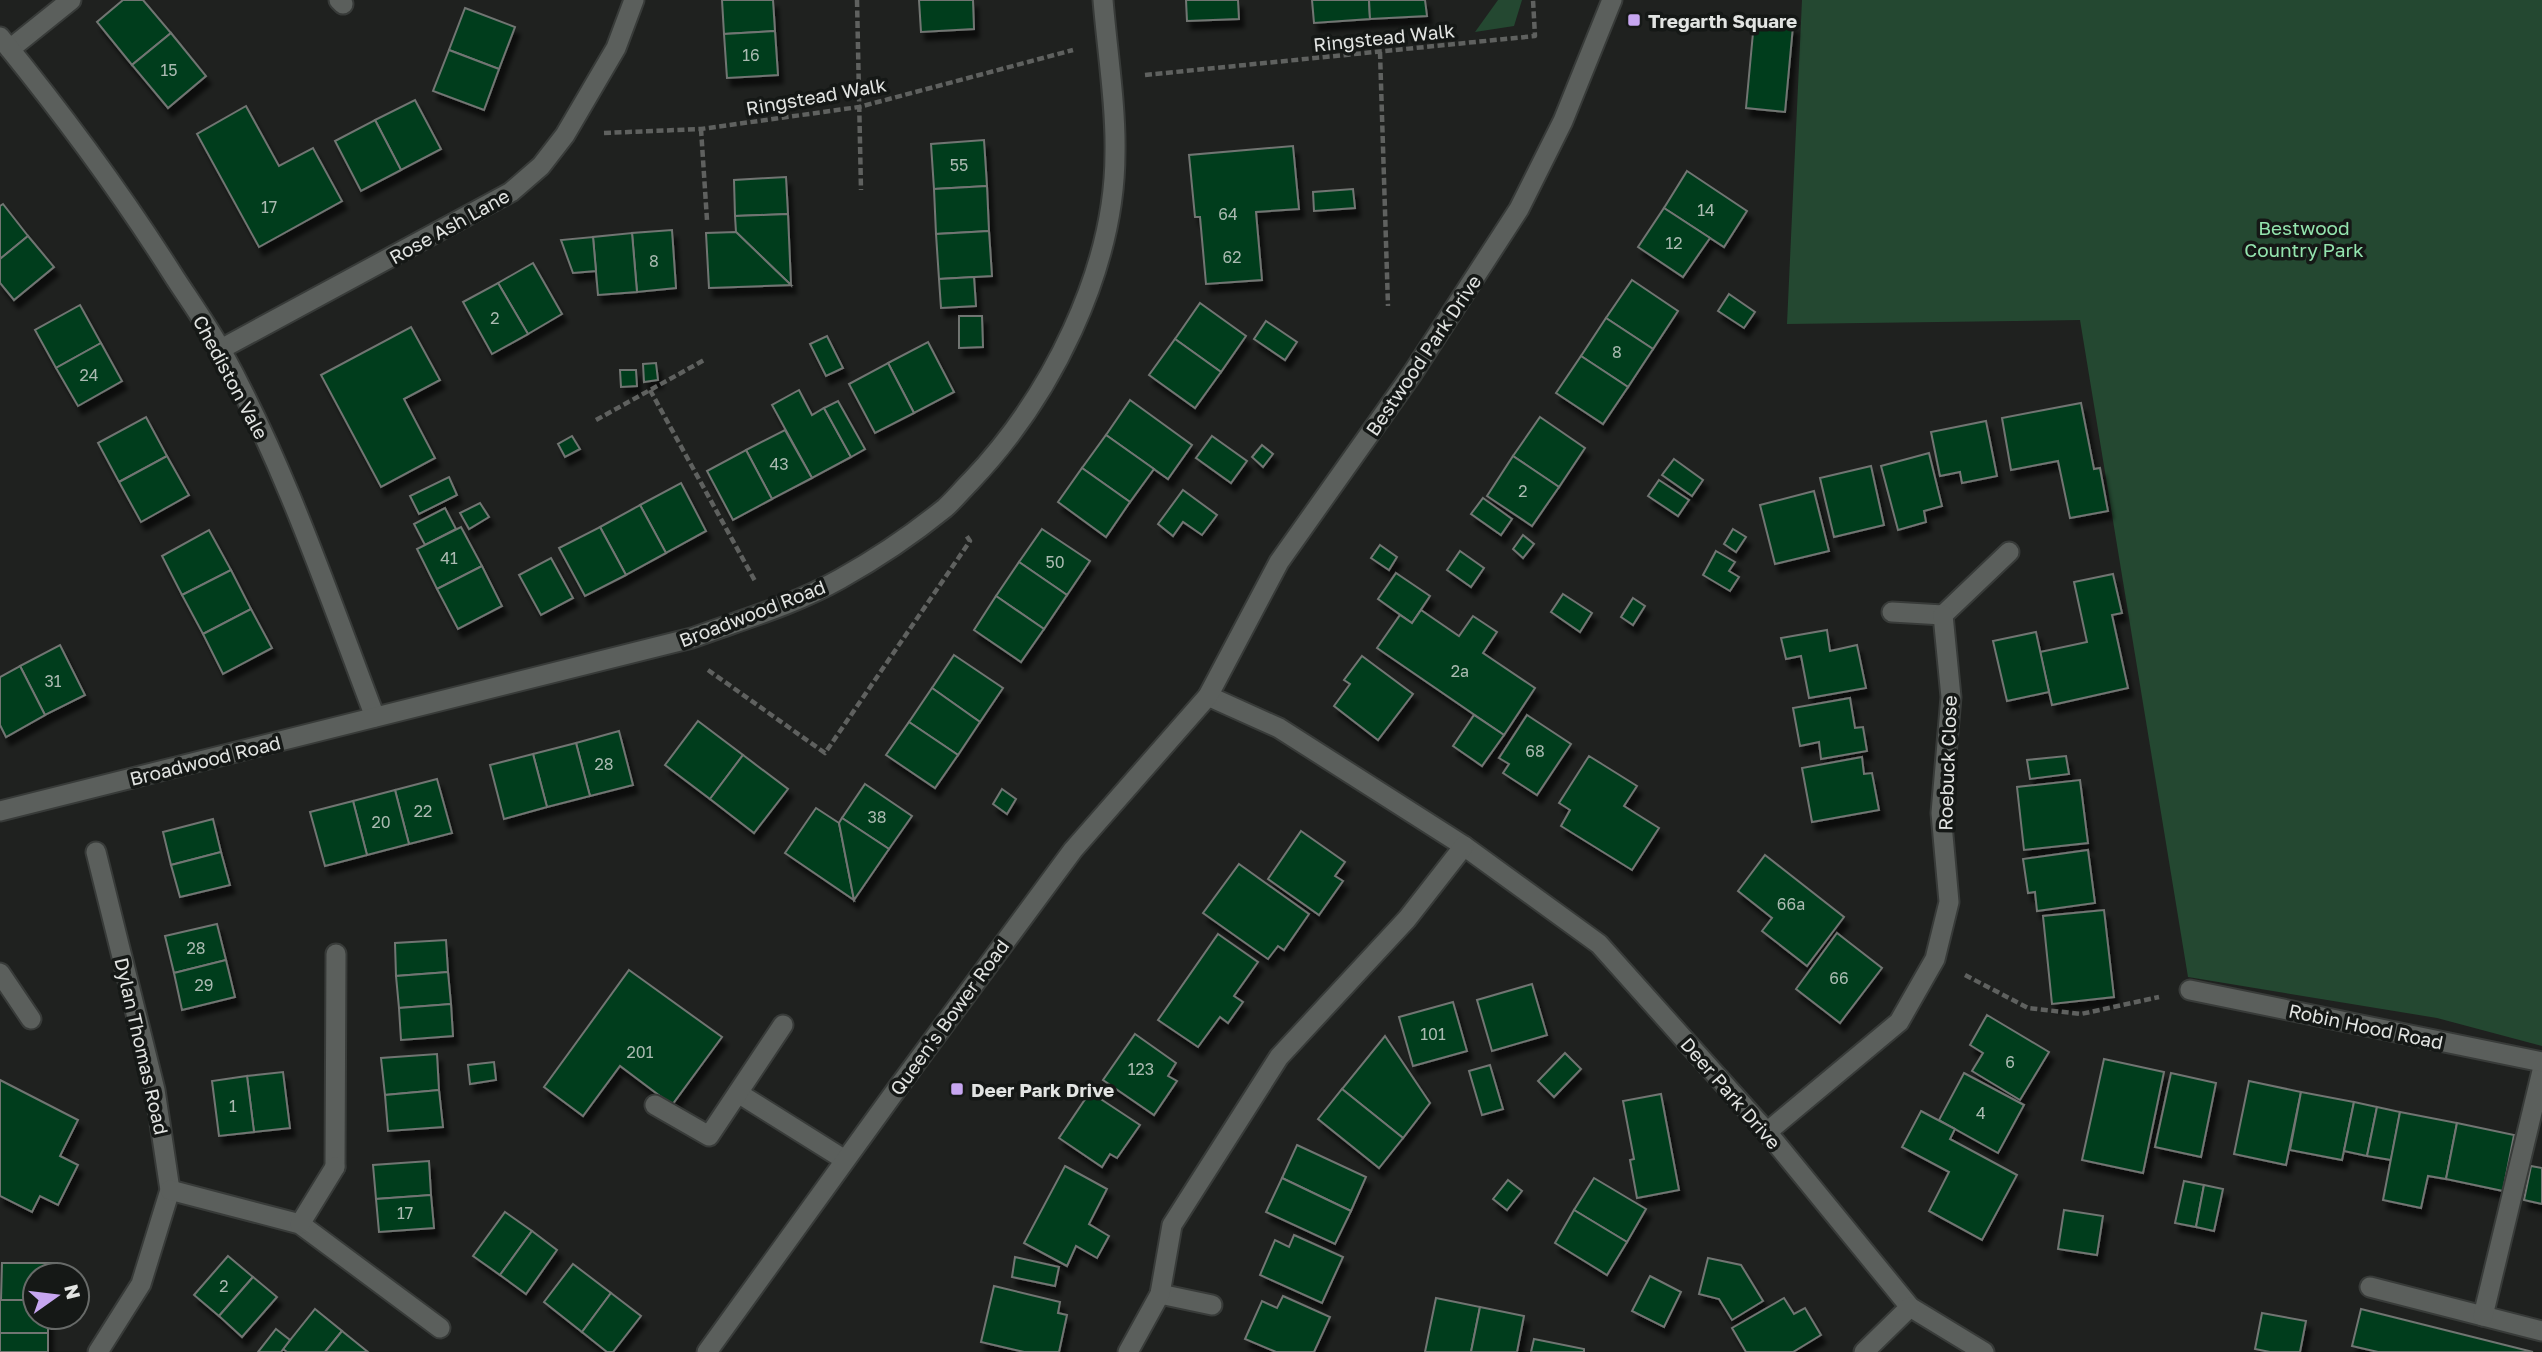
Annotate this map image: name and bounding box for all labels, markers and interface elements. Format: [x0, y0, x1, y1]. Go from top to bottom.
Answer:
place label: Tregarth Square [1648, 9, 1797, 32]
marker: Tregarth Square [1626, 12, 1642, 28]
street label: Ringstead Walk [1312, 18, 1456, 56]
house number: 16 [742, 45, 760, 65]
house number: 15 [160, 60, 178, 80]
street label: Ringstead Walk [744, 72, 888, 120]
house number: 55 [950, 155, 968, 175]
street label: Rose Ash Lane [385, 184, 513, 268]
house number: 17 [261, 197, 277, 217]
house number: 14 [1697, 200, 1715, 220]
house number: 64 [1218, 204, 1238, 224]
park label: Bestwood Country Park [2244, 216, 2364, 261]
house number: 12 [1665, 233, 1683, 253]
house number: 62 [1223, 247, 1241, 267]
house number: 8 [649, 251, 659, 271]
street label: Bestwood Park Drive [1361, 270, 1485, 440]
house number: 2 [490, 308, 500, 328]
street label: Chediston Vale [189, 311, 273, 443]
house number: 8 [1612, 342, 1622, 362]
house number: 24 [79, 365, 99, 385]
house number: 43 [769, 454, 789, 474]
house number: 2 [1518, 481, 1528, 501]
house number: 41 [440, 548, 458, 568]
house number: 50 [1045, 552, 1065, 572]
street label: Broadwood Road [676, 575, 828, 651]
house number: 2a [1451, 661, 1469, 681]
house number: 31 [44, 671, 62, 691]
street label: Roebuck Close [1933, 695, 1961, 831]
street label: Broadwood Road [127, 730, 283, 790]
house number: 68 [1525, 741, 1545, 761]
house number: 28 [594, 754, 614, 774]
house number: 22 [414, 801, 432, 821]
house number: 38 [867, 807, 887, 827]
house number: 20 [371, 812, 391, 832]
house number: 66a [1777, 894, 1805, 914]
street label: Queen's Bower Road [885, 935, 1013, 1099]
house number: 28 [186, 938, 206, 958]
street label: Dylan Thomas Road [110, 955, 174, 1137]
house number: 66 [1829, 968, 1849, 988]
house number: 29 [195, 975, 213, 995]
street label: Robin Hood Road [2287, 998, 2445, 1054]
house number: 101 [1420, 1024, 1446, 1044]
street label: Deer Park Drive [1676, 1032, 1786, 1154]
house number: 201 [627, 1042, 654, 1062]
house number: 6 [2005, 1052, 2015, 1072]
house number: 123 [1128, 1059, 1154, 1079]
place label: Deer Park Drive [971, 1078, 1114, 1101]
marker: Deer Park Drive [949, 1081, 965, 1097]
house number: 1 [229, 1096, 237, 1116]
house number: 4 [1976, 1103, 1986, 1123]
house number: 17 [397, 1203, 413, 1223]
north arrow [21, 1261, 91, 1331]
house number: 2 [219, 1276, 229, 1296]
text: N [60, 1282, 86, 1302]

